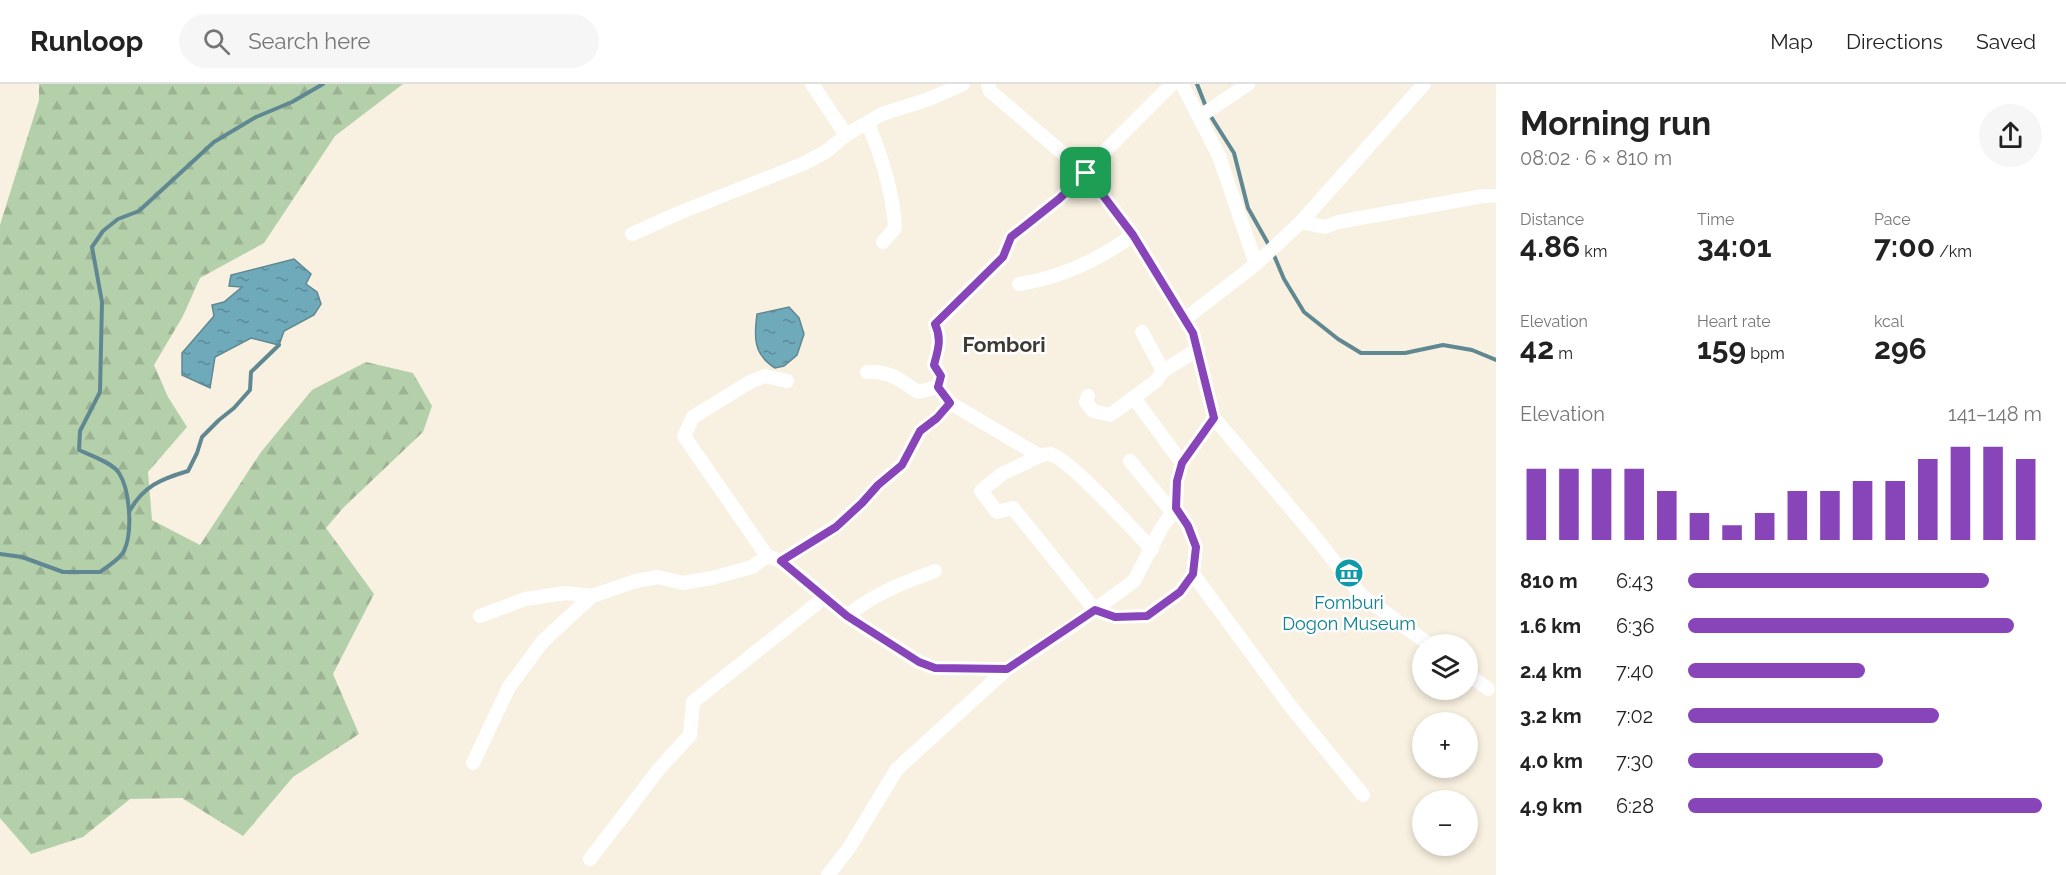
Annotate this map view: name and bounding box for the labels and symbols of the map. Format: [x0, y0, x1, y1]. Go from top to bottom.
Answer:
pin [1060, 147, 1111, 198]
district label: Fombori [962, 332, 1046, 357]
museum icon: Fomburi Dogon Museum [1333, 557, 1365, 589]
place label: Fomburi Dogon Museum [1282, 592, 1416, 634]

